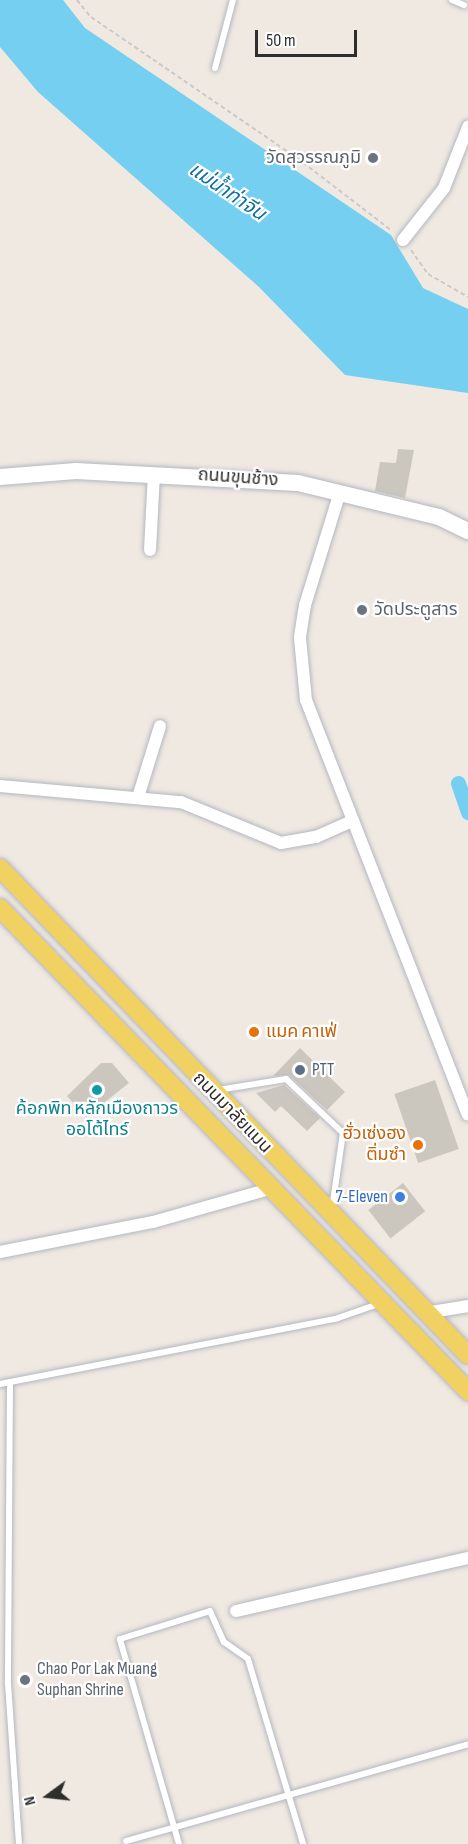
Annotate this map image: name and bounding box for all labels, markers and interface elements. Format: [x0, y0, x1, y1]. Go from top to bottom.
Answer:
scale bar [258, 18, 360, 56]
text: 50 m [266, 30, 296, 51]
place label: วัดสุวรรณภูมิ [266, 147, 361, 169]
marker: วัดสุวรรณภูมิ [366, 151, 380, 165]
water label: แม่น้ำท่าจีน [184, 158, 270, 226]
street label: ถนนขุนช้าง [197, 464, 279, 492]
place label: วัดประตูสาร [374, 599, 458, 621]
marker: วัดประตูสาร [355, 603, 369, 617]
place label: แมค คาเฟ่ [266, 1021, 337, 1043]
marker: แมค คาเฟ่ [247, 1025, 261, 1039]
place label: PTT [312, 1059, 334, 1081]
marker: PTT [293, 1063, 307, 1077]
street label: ถนนมาลัยแมน [188, 1068, 276, 1158]
marker: ค้อกพิท หลักเมืองถาวร ออโต้ไทร์ [90, 1083, 104, 1097]
place label: ค้อกพิท หลักเมืองถาวร ออโต้ไทร์ [16, 1099, 178, 1142]
place label: ฮั่วเซ่งฮง ติ่มซำ [343, 1124, 406, 1166]
marker: ฮั่วเซ่งฮง ติ่มซำ [411, 1138, 425, 1152]
place label: 7-Eleven [335, 1186, 388, 1208]
marker: 7-Eleven [393, 1190, 407, 1204]
place label: Chao Por Lak Muang Suphan Shrine [37, 1659, 157, 1702]
marker: Chao Por Lak Muang Suphan Shrine [18, 1673, 32, 1687]
north arrow [18, 1766, 78, 1826]
text: N [20, 1794, 40, 1807]

